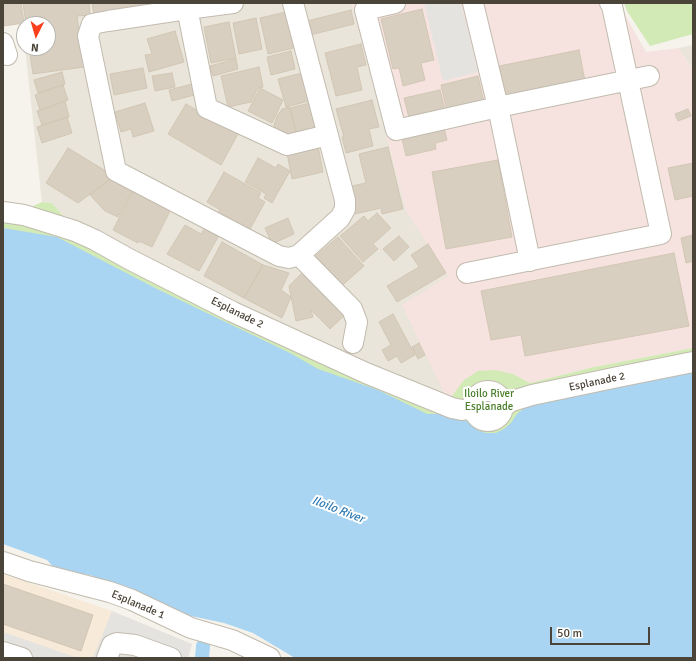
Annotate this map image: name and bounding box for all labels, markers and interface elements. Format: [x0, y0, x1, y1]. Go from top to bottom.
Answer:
north arrow [16, 16, 56, 56]
text: N [31, 41, 39, 54]
street label: Esplanade 2 [209, 295, 265, 331]
street label: Esplanade 2 [568, 370, 626, 394]
park label: Iloilo River Esplanade [464, 387, 514, 413]
water label: Iloilo River [310, 493, 366, 527]
street label: Esplanade 1 [109, 588, 167, 622]
scale bar [552, 619, 652, 645]
text: 50 m [557, 626, 582, 641]

